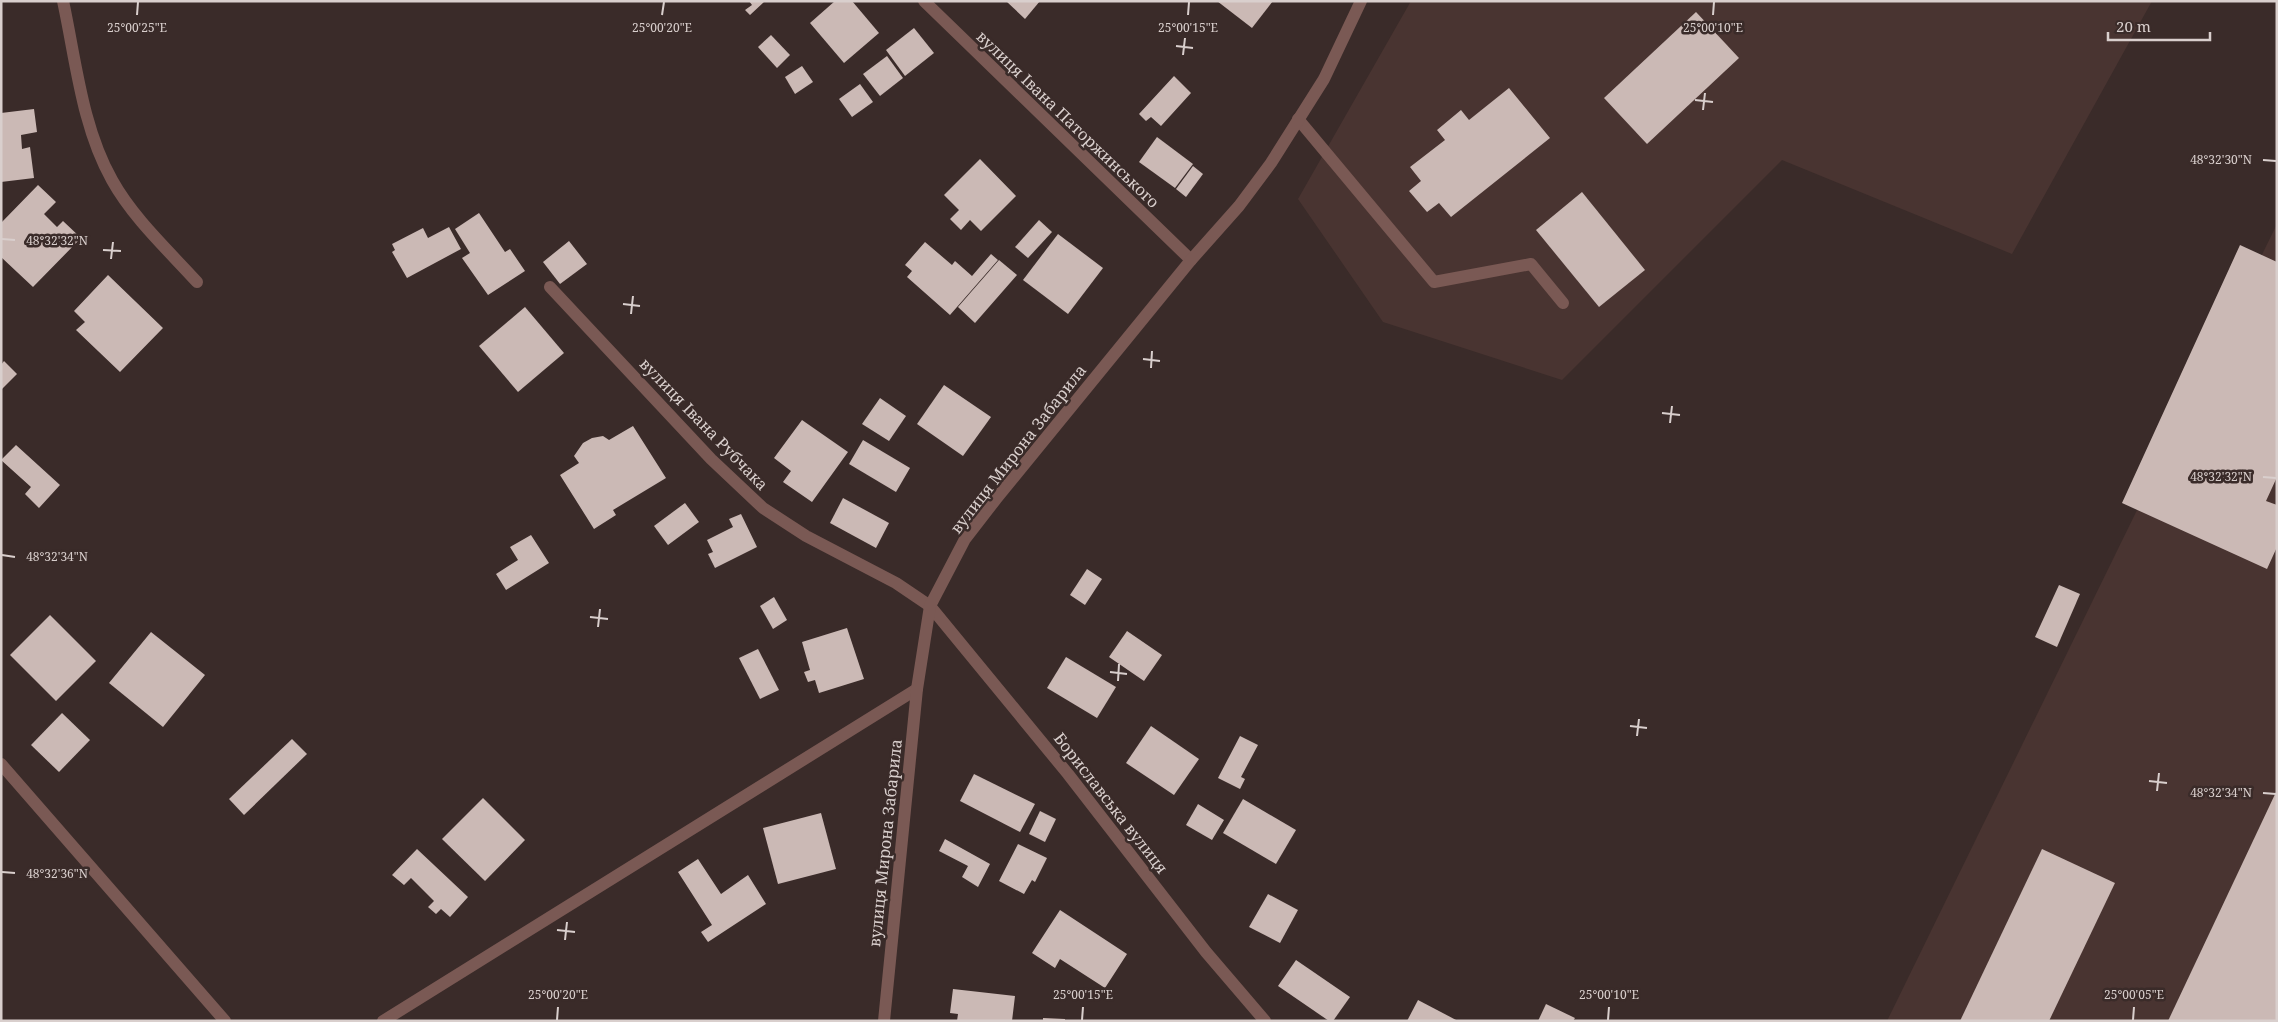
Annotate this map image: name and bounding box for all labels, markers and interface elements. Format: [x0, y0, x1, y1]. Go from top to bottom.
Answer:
scale bar [2108, 10, 2210, 42]
text: 20 m [2116, 16, 2151, 36]
text: 25°00'25"E [107, 19, 167, 36]
text: 25°00'20"E [632, 19, 692, 36]
text: 25°00'15"E [1158, 19, 1218, 36]
text: 25°00'10"E [1683, 19, 1743, 36]
street label: вулиця Івана Паторжинського [972, 26, 1164, 212]
text: 48°32'30"N [2190, 151, 2252, 168]
text: 48°32'32"N [26, 232, 88, 249]
street label: вулиця Івана Рубчака [635, 353, 773, 495]
street label: вулиця Мирона Забарила [945, 360, 1091, 538]
text: 48°32'32"N [2190, 468, 2252, 485]
text: 48°32'34"N [26, 548, 88, 565]
street label: Бориславська вулиця [1049, 728, 1173, 878]
street label: вулиця Мирона Забарила [863, 738, 907, 948]
text: 48°32'34"N [2190, 784, 2252, 801]
text: 48°32'36"N [26, 865, 88, 882]
text: 25°00'20"E [528, 986, 588, 1003]
text: 25°00'15"E [1053, 986, 1113, 1003]
text: 25°00'10"E [1579, 986, 1639, 1003]
text: 25°00'05"E [2104, 986, 2164, 1003]

